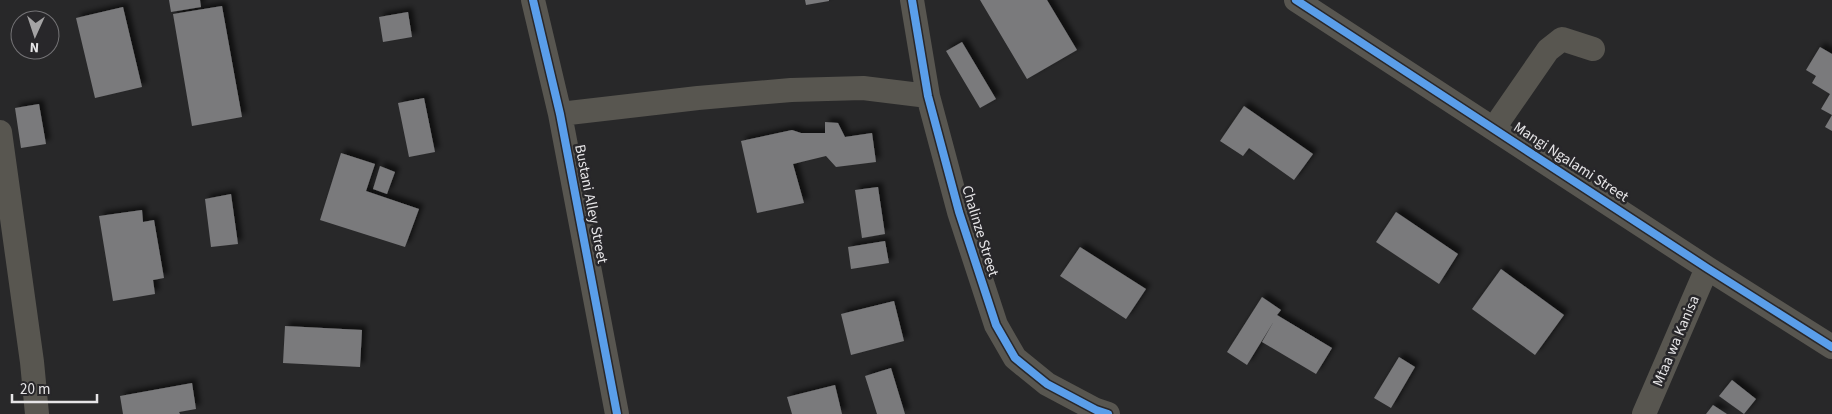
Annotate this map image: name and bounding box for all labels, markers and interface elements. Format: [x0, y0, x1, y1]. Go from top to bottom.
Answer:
north arrow [10, 10, 60, 60]
text: N [29, 37, 40, 57]
street label: Mangi Ngalami Street [1509, 117, 1633, 207]
street label: Bustani Alley Street [569, 143, 613, 265]
street label: Chalinze Street [956, 183, 1004, 279]
street label: Mtaa wa Kanisa [1647, 292, 1705, 390]
scale bar [12, 372, 98, 404]
text: 20 m [20, 379, 50, 400]

